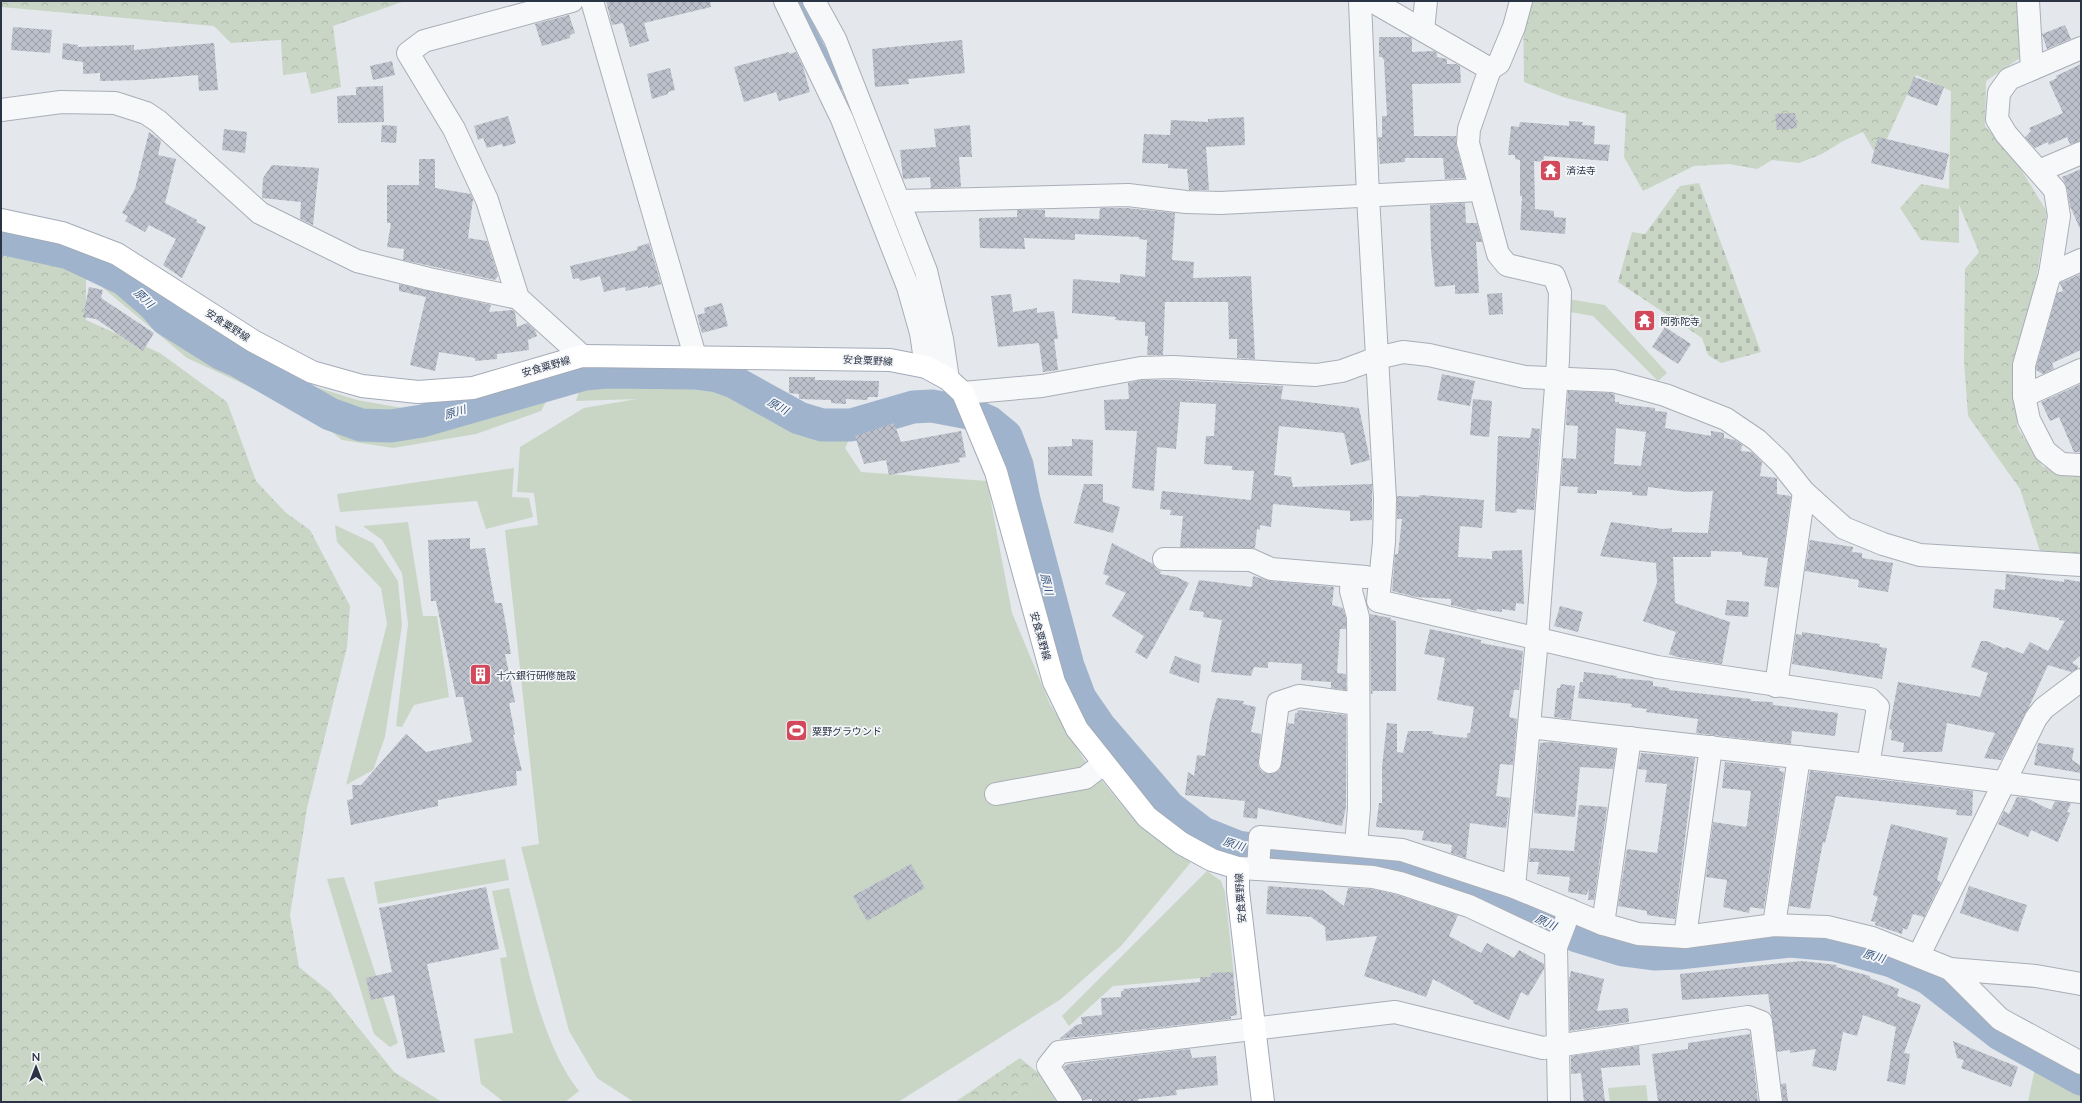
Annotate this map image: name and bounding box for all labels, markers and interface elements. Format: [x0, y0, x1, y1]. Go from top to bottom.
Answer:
temple icon: 済法寺 [1538, 157, 1564, 183]
place label: 済法寺 [1566, 164, 1596, 176]
water label: 原川 [132, 285, 158, 311]
street label: 安食粟野線 [204, 306, 252, 344]
temple icon: 阿弥陀寺 [1631, 308, 1657, 334]
place label: 阿弥陀寺 [1660, 315, 1700, 327]
street label: 安食粟野線 [520, 353, 572, 379]
street label: 安食粟野線 [843, 353, 893, 367]
water label: 原川 [765, 395, 792, 417]
water label: 原川 [442, 402, 468, 421]
water label: 原川 [1039, 572, 1057, 597]
street label: 安食粟野線 [1028, 610, 1054, 662]
building icon: 十六銀行研修施設 [467, 662, 493, 688]
place label: 十六銀行研修施設 [496, 669, 576, 681]
sports icon: 粟野グラウンド [784, 718, 810, 744]
place label: 粟野グラウンド [812, 725, 882, 737]
water label: 原川 [1222, 834, 1248, 853]
street label: 安食粟野線 [1232, 873, 1248, 923]
water label: 原川 [1534, 911, 1560, 932]
water label: 原川 [1862, 946, 1887, 965]
north arrow [16, 1047, 56, 1087]
text: N [32, 1050, 40, 1063]

